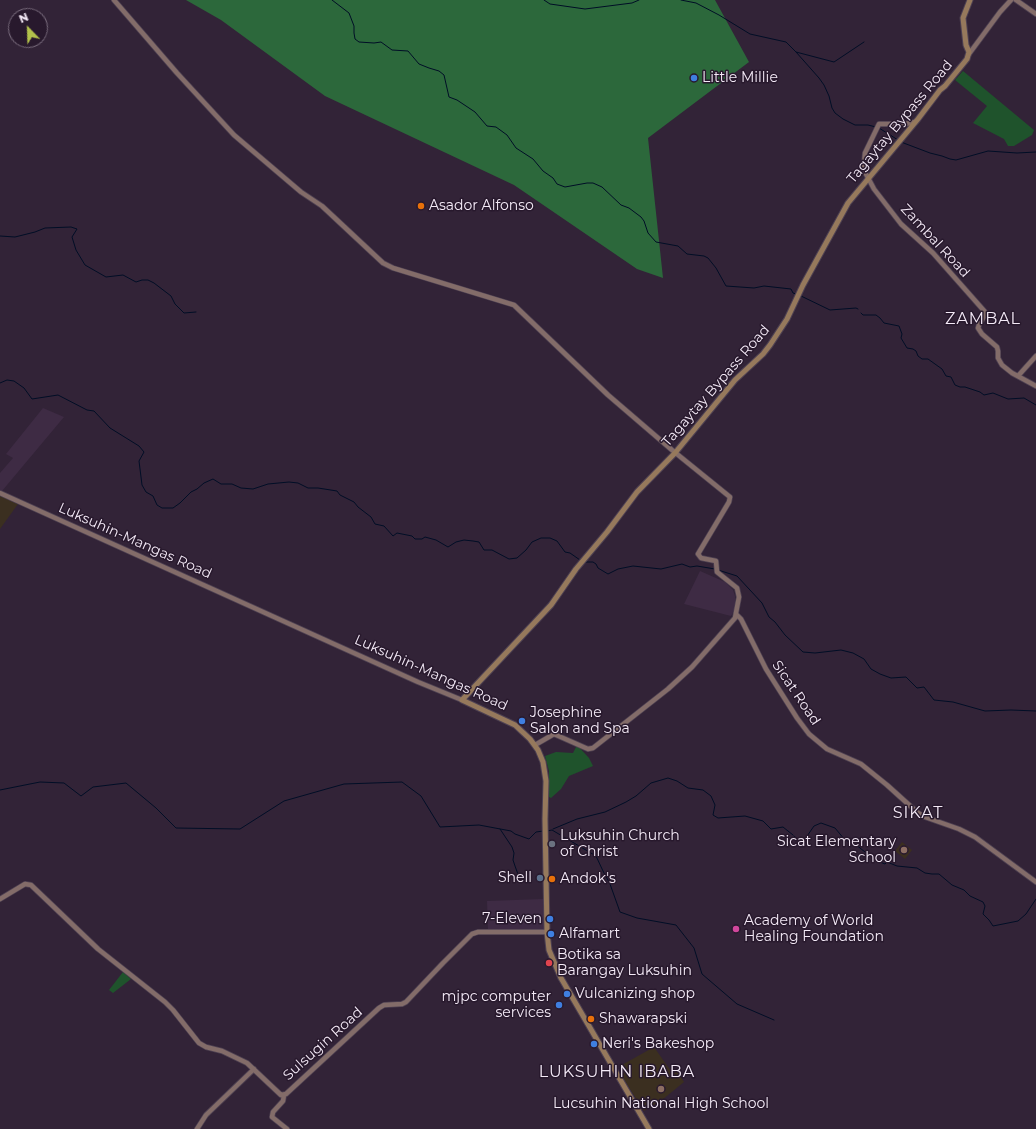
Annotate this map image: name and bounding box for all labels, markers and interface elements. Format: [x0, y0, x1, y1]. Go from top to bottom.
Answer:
north arrow [8, 8, 48, 48]
text: N [17, 10, 31, 26]
street label: Tagaytay Bypass Road [844, 57, 956, 187]
place label: Little Millie [702, 70, 778, 86]
marker: Little Millie [689, 73, 699, 83]
place label: Asador Alfonso [429, 198, 534, 214]
marker: Asador Alfonso [416, 201, 426, 211]
street label: Zambal Road [897, 201, 973, 281]
district label: ZAMBAL [945, 309, 1021, 329]
street label: Tagaytay Bypass Road [659, 322, 773, 450]
street label: Luksuhin-Mangas Road [56, 500, 214, 582]
street label: Luksuhin-Mangas Road [352, 632, 510, 714]
street label: Sicat Road [768, 657, 824, 729]
place label: Josephine Salon and Spa [530, 705, 630, 738]
marker: Josephine Salon and Spa [517, 716, 527, 726]
district label: SIKAT [893, 803, 943, 823]
place label: Luksuhin Church of Christ [560, 828, 680, 860]
place label: Sicat Elementary School [777, 834, 896, 866]
marker: Luksuhin Church of Christ [547, 839, 557, 849]
marker: Sicat Elementary School [899, 845, 909, 855]
place label: Shell [498, 870, 532, 886]
place label: Andok's [560, 871, 616, 887]
marker: Shell [535, 873, 545, 883]
marker: Andok's [547, 874, 557, 884]
place label: 7-Eleven [482, 911, 542, 927]
place label: Academy of World Healing Foundation [744, 913, 884, 946]
marker: 7-Eleven [545, 914, 555, 924]
marker: Academy of World Healing Foundation [731, 924, 741, 934]
place label: Alfamart [559, 926, 620, 942]
marker: Alfamart [546, 929, 556, 939]
place label: Botika sa Barangay Luksuhin [557, 947, 692, 980]
marker: Botika sa Barangay Luksuhin [544, 958, 554, 968]
place label: Vulcanizing shop [575, 986, 695, 1002]
place label: mjpc computer services [441, 989, 551, 1022]
marker: Vulcanizing shop [562, 989, 572, 999]
marker: mjpc computer services [554, 1000, 564, 1010]
street label: Sulsugin Road [280, 1004, 366, 1084]
place label: Shawarapski [599, 1011, 687, 1027]
marker: Shawarapski [586, 1014, 596, 1024]
place label: Neri's Bakeshop [602, 1036, 714, 1052]
marker: Neri's Bakeshop [589, 1039, 599, 1049]
district label: LUKSUHIN IBABA [539, 1062, 695, 1082]
marker: Lucsuhin National High School [656, 1084, 666, 1094]
place label: Lucsuhin National High School [553, 1096, 769, 1112]

